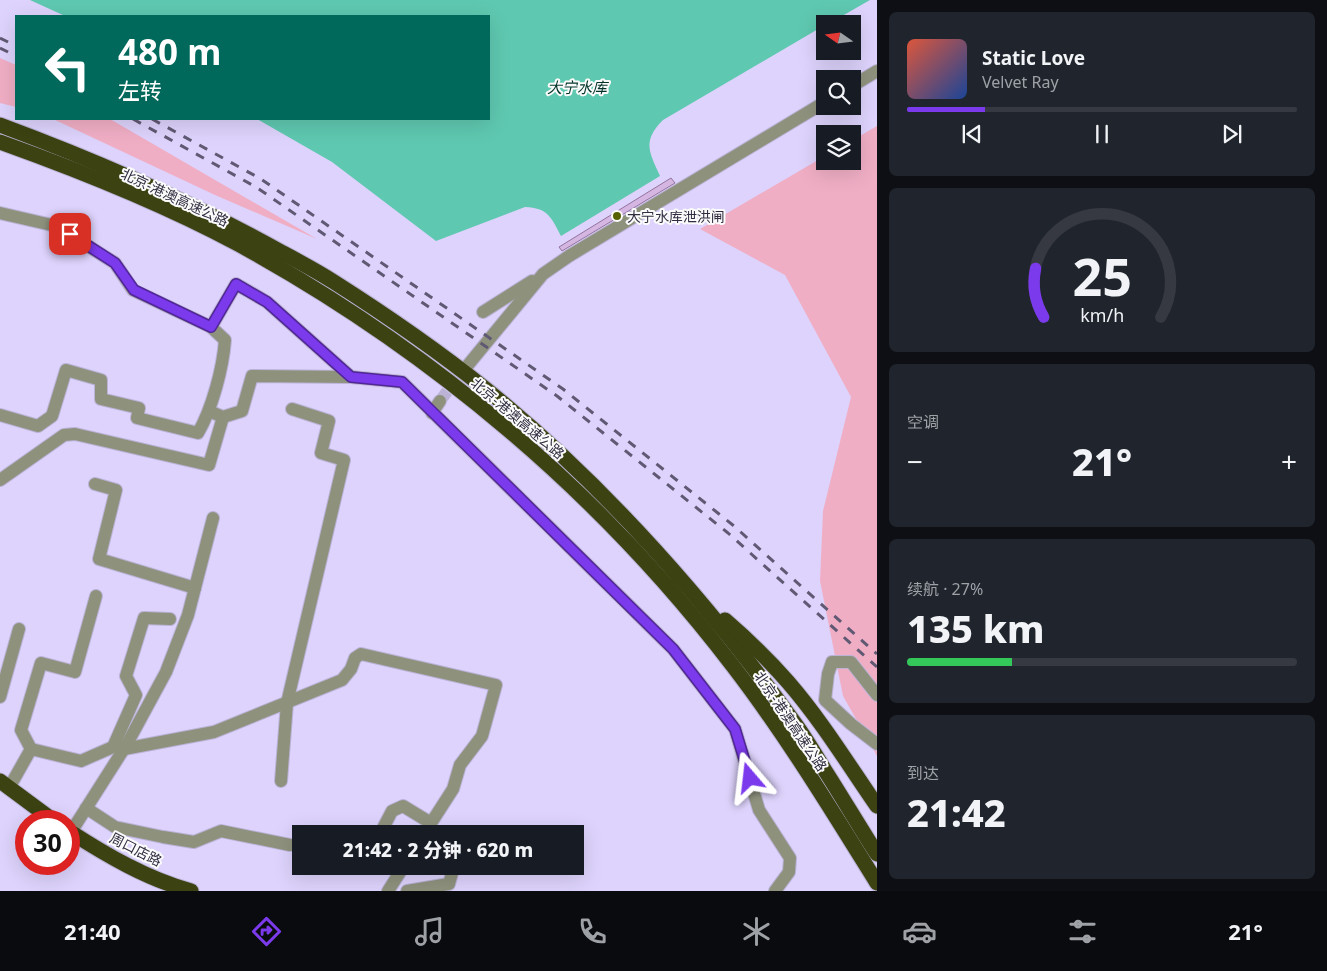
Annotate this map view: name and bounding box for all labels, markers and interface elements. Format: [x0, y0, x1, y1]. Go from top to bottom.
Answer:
north arrow [816, 15, 861, 60]
map controls [816, 15, 861, 170]
text: 480 m [118, 28, 221, 75]
icon: left [35, 35, 100, 100]
text: Static Love [982, 45, 1085, 71]
button: search [816, 70, 861, 115]
text: Velvet Ray [982, 71, 1059, 93]
text: 左转 [118, 75, 162, 105]
water label: 大宁水库 [547, 77, 610, 97]
icon: previous [958, 120, 986, 148]
icon: pause [1088, 120, 1116, 148]
icon: next [1218, 120, 1246, 148]
button: layers [816, 125, 861, 170]
street label: 北京-港澳高速公路 [118, 164, 232, 230]
place label: 大宁水库泄洪闸 [627, 207, 725, 226]
marker: 大宁水库泄洪闸 [611, 210, 623, 222]
pin [49, 213, 91, 255]
icon: arrive [56, 220, 84, 248]
text: 25 [1072, 240, 1132, 311]
text: km/h [1080, 303, 1124, 327]
street label: 北京-港澳高速公路 [467, 373, 569, 463]
text: 空调 [907, 411, 939, 433]
text: 21° [1072, 435, 1132, 487]
text: − [907, 442, 923, 480]
text: + [1281, 442, 1297, 480]
text: 续航 · 27% [907, 578, 983, 600]
text: 135 km [907, 602, 1045, 654]
street label: 北京-港澳高速公路 [751, 667, 831, 775]
position arrow [723, 751, 775, 803]
text: 到达 [907, 762, 939, 784]
text: 21:42 [907, 786, 1006, 838]
speed limit sign: 30 [15, 810, 80, 875]
street label: 周口店路 [107, 828, 165, 870]
text: 21:42 · 2 分钟 · 620 m [343, 837, 533, 863]
icon: directions [249, 914, 284, 949]
icon: music [412, 914, 447, 949]
icon: phone [575, 914, 610, 949]
icon: climate [739, 914, 774, 949]
icon: car [902, 914, 937, 949]
icon: filters [1065, 914, 1100, 949]
text: 21:40 [64, 916, 121, 946]
text: 21° [1228, 916, 1263, 946]

